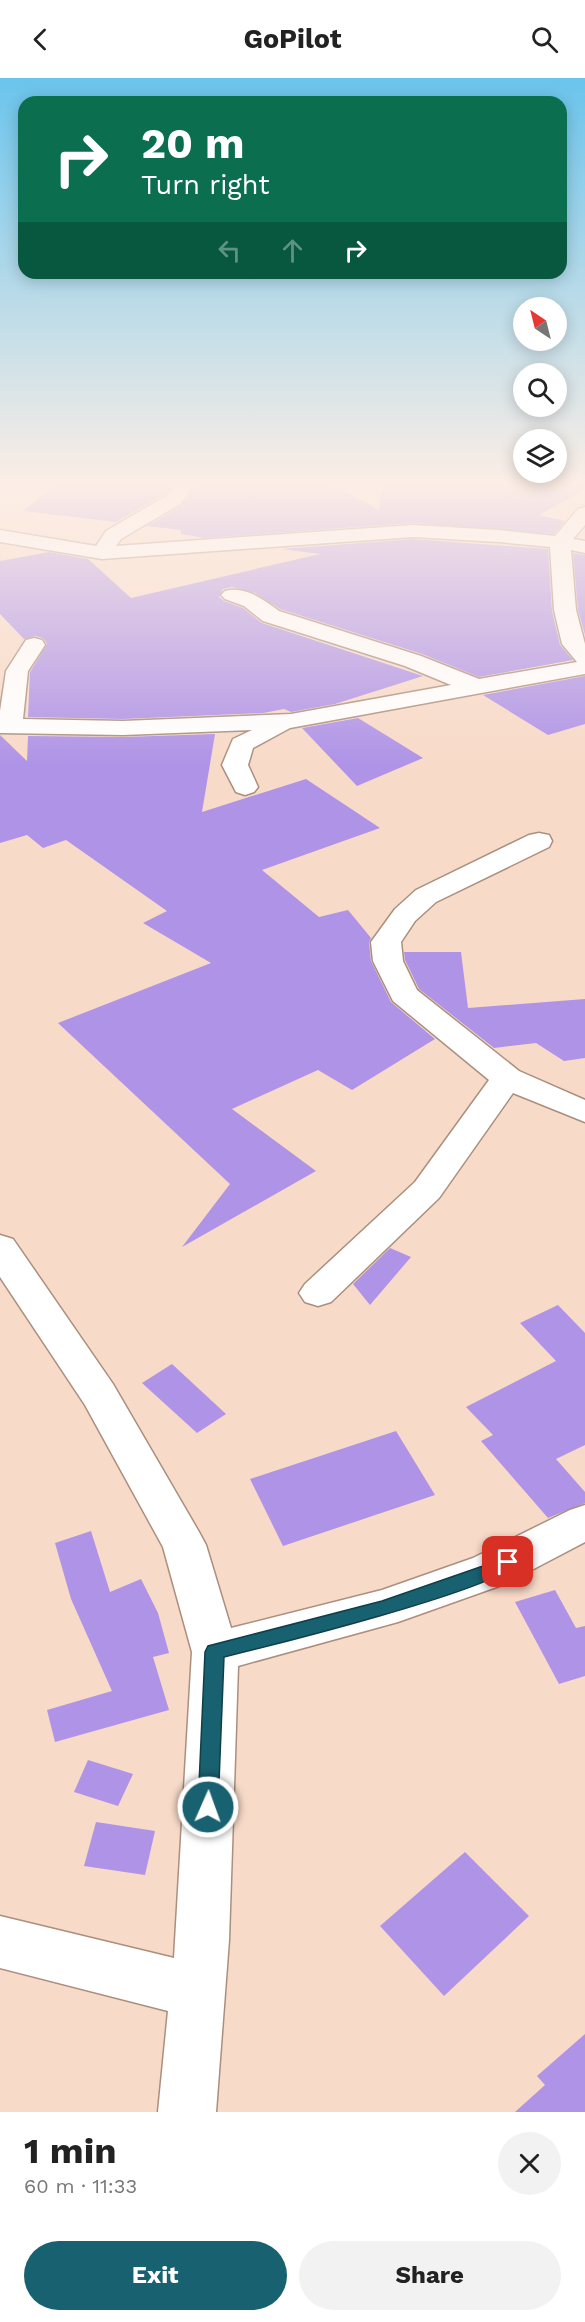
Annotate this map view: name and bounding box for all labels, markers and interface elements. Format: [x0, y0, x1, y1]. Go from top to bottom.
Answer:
icon: back [24, 23, 57, 56]
text: GoPilot [243, 23, 342, 55]
icon: search [528, 23, 561, 56]
text: 20 m [141, 119, 245, 168]
icon: right [42, 120, 120, 198]
text: Turn right [141, 169, 270, 201]
icon: left [213, 234, 246, 267]
icon: ahead [276, 234, 309, 267]
icon: right [339, 234, 372, 267]
north arrow [513, 297, 567, 351]
map controls [513, 297, 567, 483]
button: search [513, 363, 567, 417]
button: layers [513, 429, 567, 483]
pin [482, 1536, 533, 1587]
icon: arrive [491, 1545, 524, 1578]
position arrow [176, 1775, 240, 1839]
text: 1 min [24, 2130, 116, 2172]
button: close [498, 2132, 561, 2195]
text: 60 m · 11:33 [24, 2174, 137, 2198]
button: Exit [24, 2241, 287, 2310]
button: Share [299, 2241, 561, 2310]

